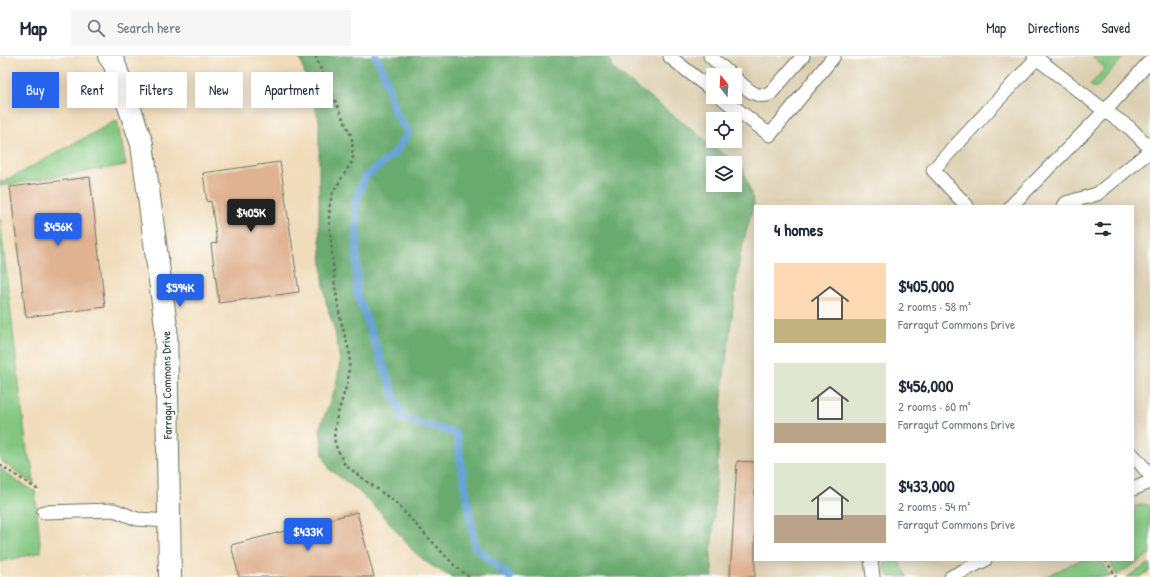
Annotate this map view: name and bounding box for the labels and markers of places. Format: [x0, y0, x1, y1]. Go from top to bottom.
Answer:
pin: $405K [223, 199, 279, 233]
pin: $456K [30, 213, 86, 247]
pin: $594K [152, 274, 208, 308]
pin: $433K [280, 518, 336, 552]

